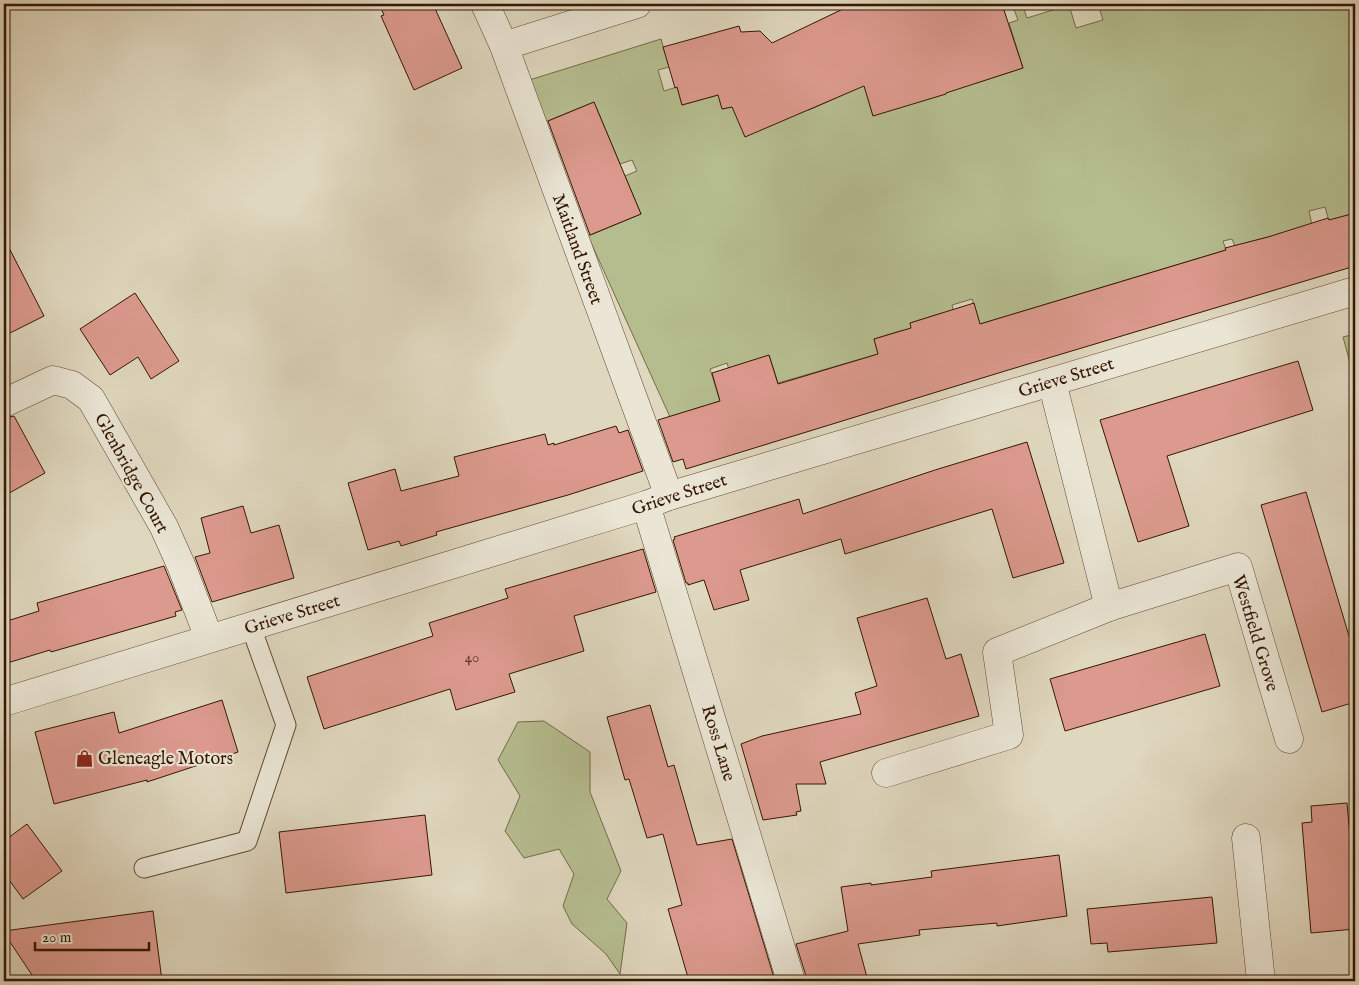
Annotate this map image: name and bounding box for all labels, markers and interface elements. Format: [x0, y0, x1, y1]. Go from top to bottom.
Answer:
street label: Maitland Street [546, 191, 607, 308]
street label: Grieve Street [1016, 353, 1117, 404]
street label: Glenbridge Court [88, 410, 173, 538]
street label: Grieve Street [629, 469, 730, 522]
street label: Westfield Grove [1226, 572, 1283, 695]
street label: Grieve Street [242, 590, 343, 641]
house number: 40 [465, 648, 479, 667]
street label: Ross Lane [695, 703, 740, 784]
shop icon: Gleneagle Motors [74, 748, 94, 768]
place label: Gleneagle Motors [98, 748, 233, 771]
scale bar [35, 920, 149, 952]
text: 20 m [42, 928, 72, 947]

